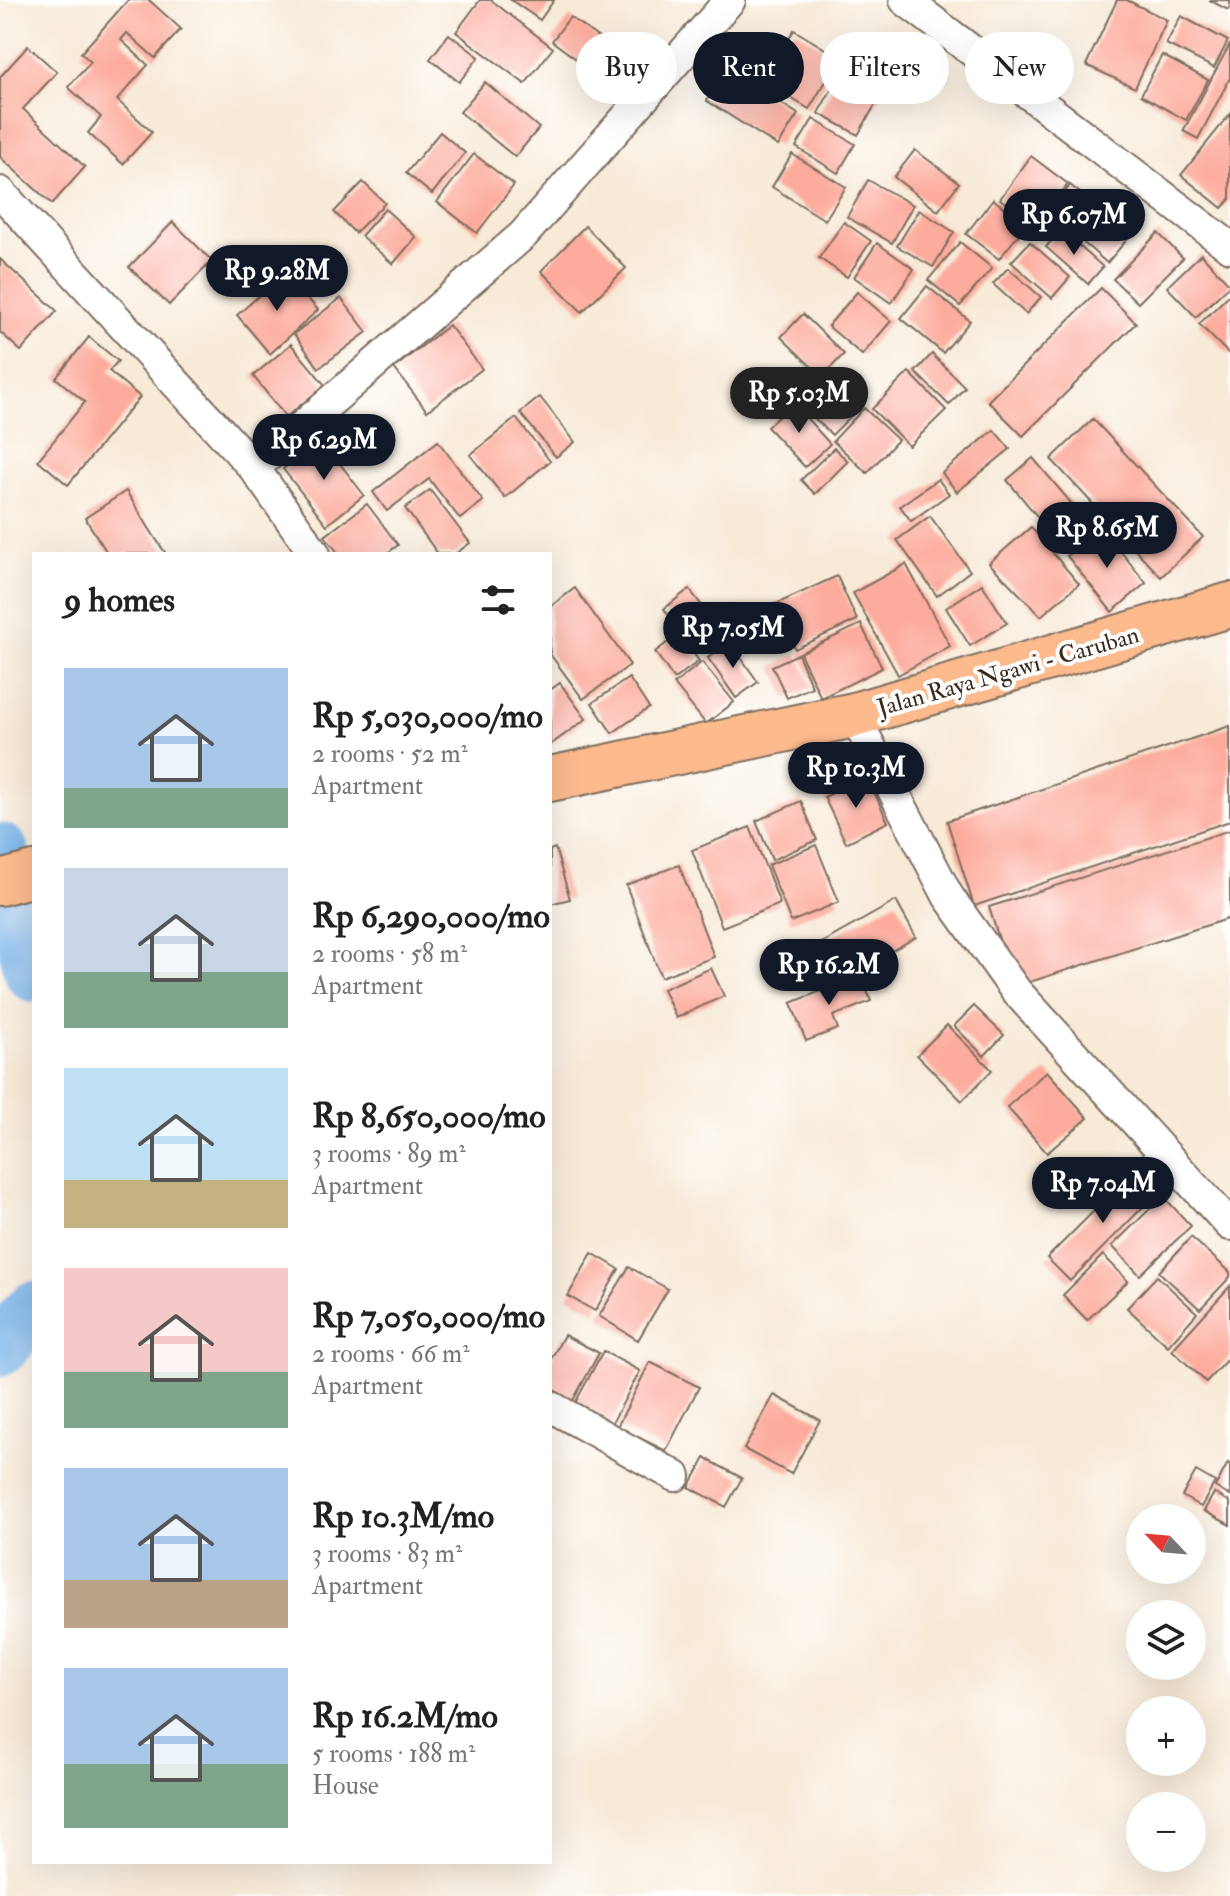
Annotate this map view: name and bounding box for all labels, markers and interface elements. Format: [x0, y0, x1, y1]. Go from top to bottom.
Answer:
chip: Buy [576, 32, 677, 104]
chip: Rent [693, 32, 804, 104]
chip: Filters [820, 32, 949, 104]
chip: New [965, 32, 1074, 104]
pin: Rp 6.07M [991, 189, 1157, 257]
text: Rp 6.07M [1021, 199, 1127, 231]
pin: Rp 9.28M [194, 245, 360, 313]
text: Rp 9.28M [224, 255, 330, 287]
pin: Rp 5.03M [716, 367, 882, 435]
text: Rp 5.03M [748, 377, 850, 409]
pin: Rp 6.29M [241, 414, 407, 482]
text: Rp 6.29M [270, 424, 378, 456]
pin: Rp 8.65M [1024, 502, 1190, 570]
text: Rp 8.65M [1055, 512, 1159, 544]
icon: filters [476, 578, 520, 622]
text: 9 homes [64, 579, 175, 622]
pin: Rp 7.05M [650, 602, 816, 670]
text: Rp 7.05M [681, 612, 785, 644]
street label: Jalan Raya Ngawi - Caruban [873, 619, 1143, 724]
text: Rp 5,030,000/mo [312, 695, 543, 738]
icon: home [128, 700, 224, 796]
text: 2 rooms · 52 m² [312, 738, 468, 770]
pin: Rp 10.3M [773, 742, 939, 810]
text: Rp 10.3M [806, 752, 906, 784]
text: Apartment [312, 770, 423, 802]
text: Rp 6,290,000/mo [312, 895, 550, 938]
icon: home [128, 900, 224, 996]
text: 2 rooms · 58 m² [312, 938, 467, 970]
pin: Rp 16.2M [746, 939, 912, 1007]
text: Rp 16.2M [778, 949, 880, 981]
text: Apartment [312, 970, 423, 1002]
text: Rp 8,650,000/mo [312, 1095, 546, 1138]
icon: home [128, 1100, 224, 1196]
text: 3 rooms · 89 m² [312, 1138, 466, 1170]
pin: Rp 7.04M [1020, 1157, 1186, 1225]
text: Rp 7.04M [1050, 1167, 1156, 1199]
text: Apartment [312, 1170, 423, 1202]
text: Rp 7,050,000/mo [312, 1295, 545, 1338]
icon: home [128, 1300, 224, 1396]
text: 2 rooms · 66 m² [312, 1338, 470, 1370]
text: Apartment [312, 1370, 423, 1402]
text: Rp 10.3M/mo [312, 1495, 494, 1538]
icon: home [128, 1500, 224, 1596]
north arrow [1126, 1504, 1206, 1584]
map controls [1126, 1504, 1206, 1872]
text: 3 rooms · 83 m² [312, 1538, 462, 1570]
text: Apartment [312, 1570, 423, 1602]
button: layers [1126, 1600, 1206, 1680]
text: Rp 16.2M/mo [312, 1695, 498, 1738]
button: + [1126, 1696, 1206, 1776]
icon: home [128, 1700, 224, 1796]
text: 5 rooms · 188 m² [312, 1738, 475, 1770]
text: House [312, 1770, 379, 1802]
button: − [1126, 1792, 1206, 1872]

